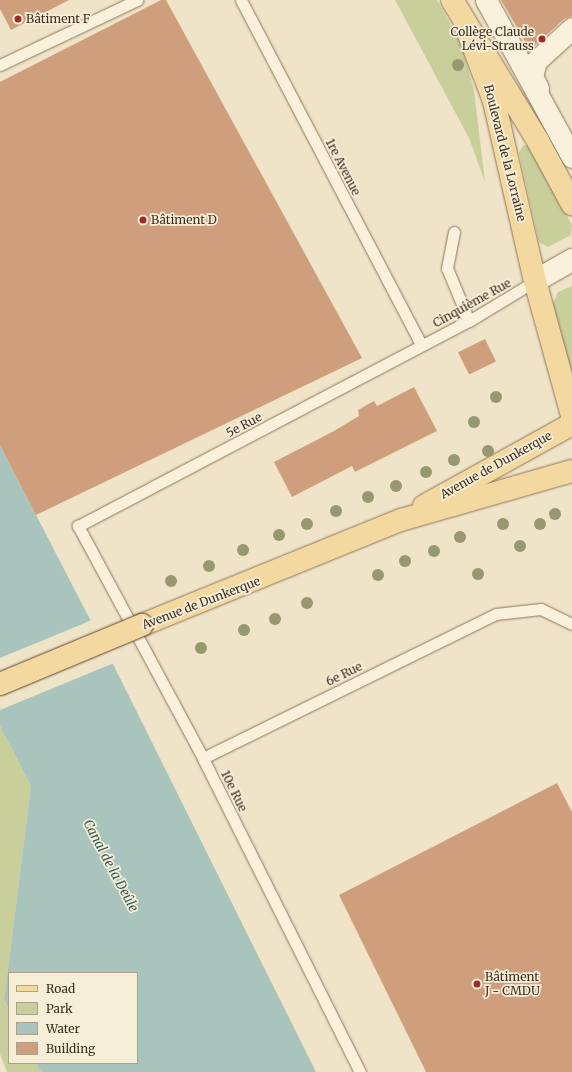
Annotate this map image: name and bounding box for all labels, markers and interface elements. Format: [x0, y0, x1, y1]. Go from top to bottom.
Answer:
place label: Bâtiment F [26, 12, 90, 26]
marker: Bâtiment F [13, 14, 23, 24]
place label: Collège Claude Lévi-Strauss [451, 25, 534, 53]
marker: Collège Claude Lévi-Strauss [537, 34, 547, 44]
street label: Boulevard de la Lorraine [481, 83, 529, 223]
street label: 1re Avenue [323, 136, 363, 198]
place label: Bâtiment D [151, 213, 217, 227]
marker: Bâtiment D [138, 215, 148, 225]
street label: Cinquième Rue [430, 276, 514, 330]
street label: 5e Rue [224, 410, 264, 440]
street label: Avenue de Dunkerque [438, 428, 554, 502]
street label: Avenue de Dunkerque [140, 574, 262, 632]
street label: 6e Rue [324, 659, 364, 689]
street label: 10e Rue [218, 768, 250, 814]
water label: Canal de la Deûle [79, 817, 141, 915]
place label: Bâtiment J - CMDU [485, 970, 540, 998]
legend [8, 972, 138, 1064]
marker: Bâtiment J - CMDU [472, 979, 482, 989]
text: Road [46, 981, 75, 996]
text: Park [46, 1001, 73, 1016]
text: Water [46, 1021, 80, 1036]
text: Building [46, 1041, 95, 1056]

